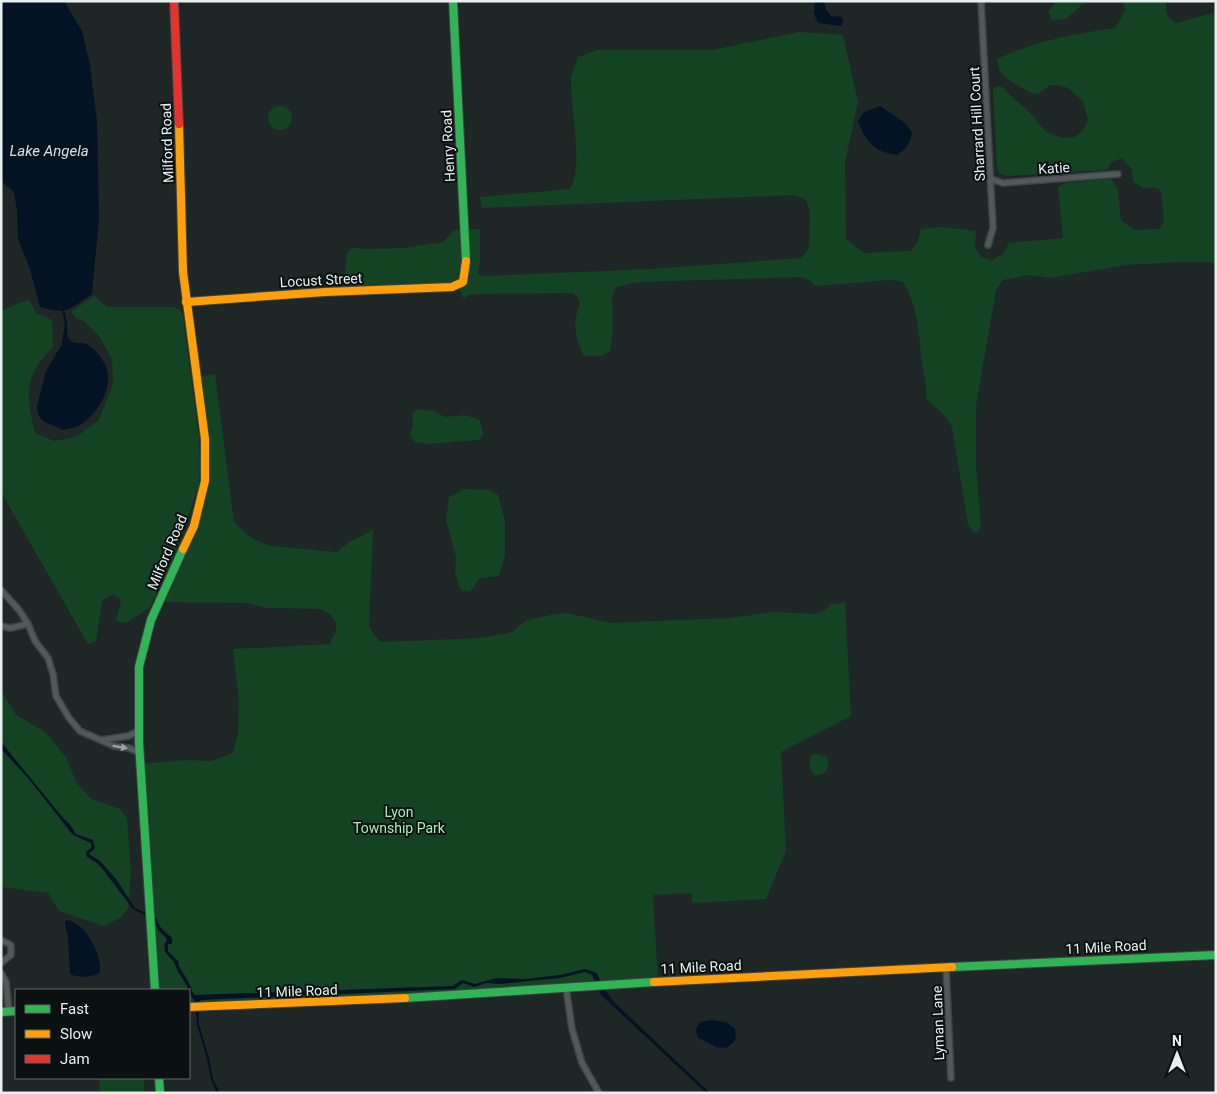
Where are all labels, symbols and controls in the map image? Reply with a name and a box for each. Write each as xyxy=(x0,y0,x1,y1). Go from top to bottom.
street label: Sharrard Hill Court xyxy=(966,66,988,182)
street label: Milford Road xyxy=(158,103,176,183)
street label: Henry Road xyxy=(438,110,458,182)
water label: Lake Angela xyxy=(9,142,89,160)
street label: Katie xyxy=(1038,159,1070,177)
street label: Locust Street xyxy=(279,270,363,290)
street label: Milford Road xyxy=(144,512,190,592)
one-way arrow xyxy=(112,743,128,751)
park label: Lyon Township Park xyxy=(353,804,446,836)
street label: 11 Mile Road xyxy=(1065,937,1147,957)
street label: 11 Mile Road xyxy=(660,957,742,977)
street label: 11 Mile Road xyxy=(256,982,338,1000)
street label: Lyman Lane xyxy=(929,985,947,1061)
legend xyxy=(15,989,190,1079)
text: Fast xyxy=(60,1000,89,1018)
text: Slow xyxy=(60,1025,92,1043)
north arrow xyxy=(1152,1029,1202,1079)
text: N xyxy=(1172,1033,1182,1049)
text: Jam xyxy=(60,1050,90,1068)

